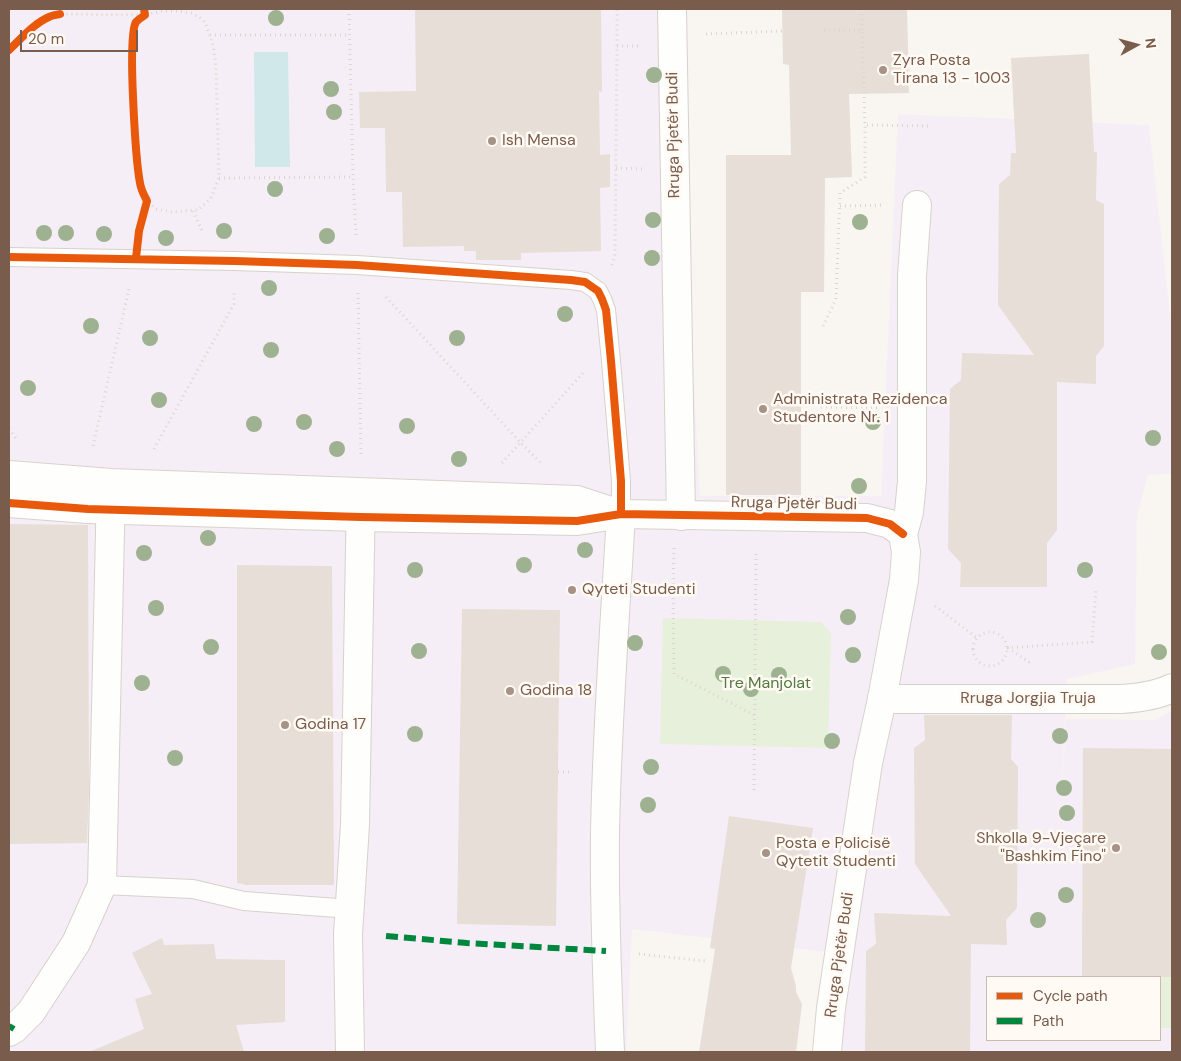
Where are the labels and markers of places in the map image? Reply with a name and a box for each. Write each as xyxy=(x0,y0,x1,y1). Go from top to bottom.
place label: Zyra Posta Tirana 13 - 1003 xyxy=(893,51,1011,89)
marker: Zyra Posta Tirana 13 - 1003 xyxy=(877,64,889,76)
place label: Ish Mensa xyxy=(502,131,576,151)
marker: Ish Mensa xyxy=(486,135,498,147)
place label: Administrata Rezidenca Studentore Nr. 1 xyxy=(773,390,947,428)
marker: Administrata Rezidenca Studentore Nr. 1 xyxy=(757,403,769,415)
place label: Qyteti Studenti xyxy=(582,580,696,600)
marker: Qyteti Studenti xyxy=(566,584,578,596)
place label: Godina 18 xyxy=(520,681,592,701)
marker: Godina 18 xyxy=(504,685,516,697)
place label: Godina 17 xyxy=(295,715,366,735)
marker: Godina 17 xyxy=(279,719,291,731)
place label: Shkolla 9-Vjeçare "Bashkim Fino" xyxy=(976,829,1106,867)
place label: Posta e Policisë Qytetit Studenti xyxy=(776,834,896,872)
marker: Shkolla 9-Vjeçare "Bashkim Fino" xyxy=(1110,842,1122,854)
marker: Posta e Policisë Qytetit Studenti xyxy=(760,847,772,859)

